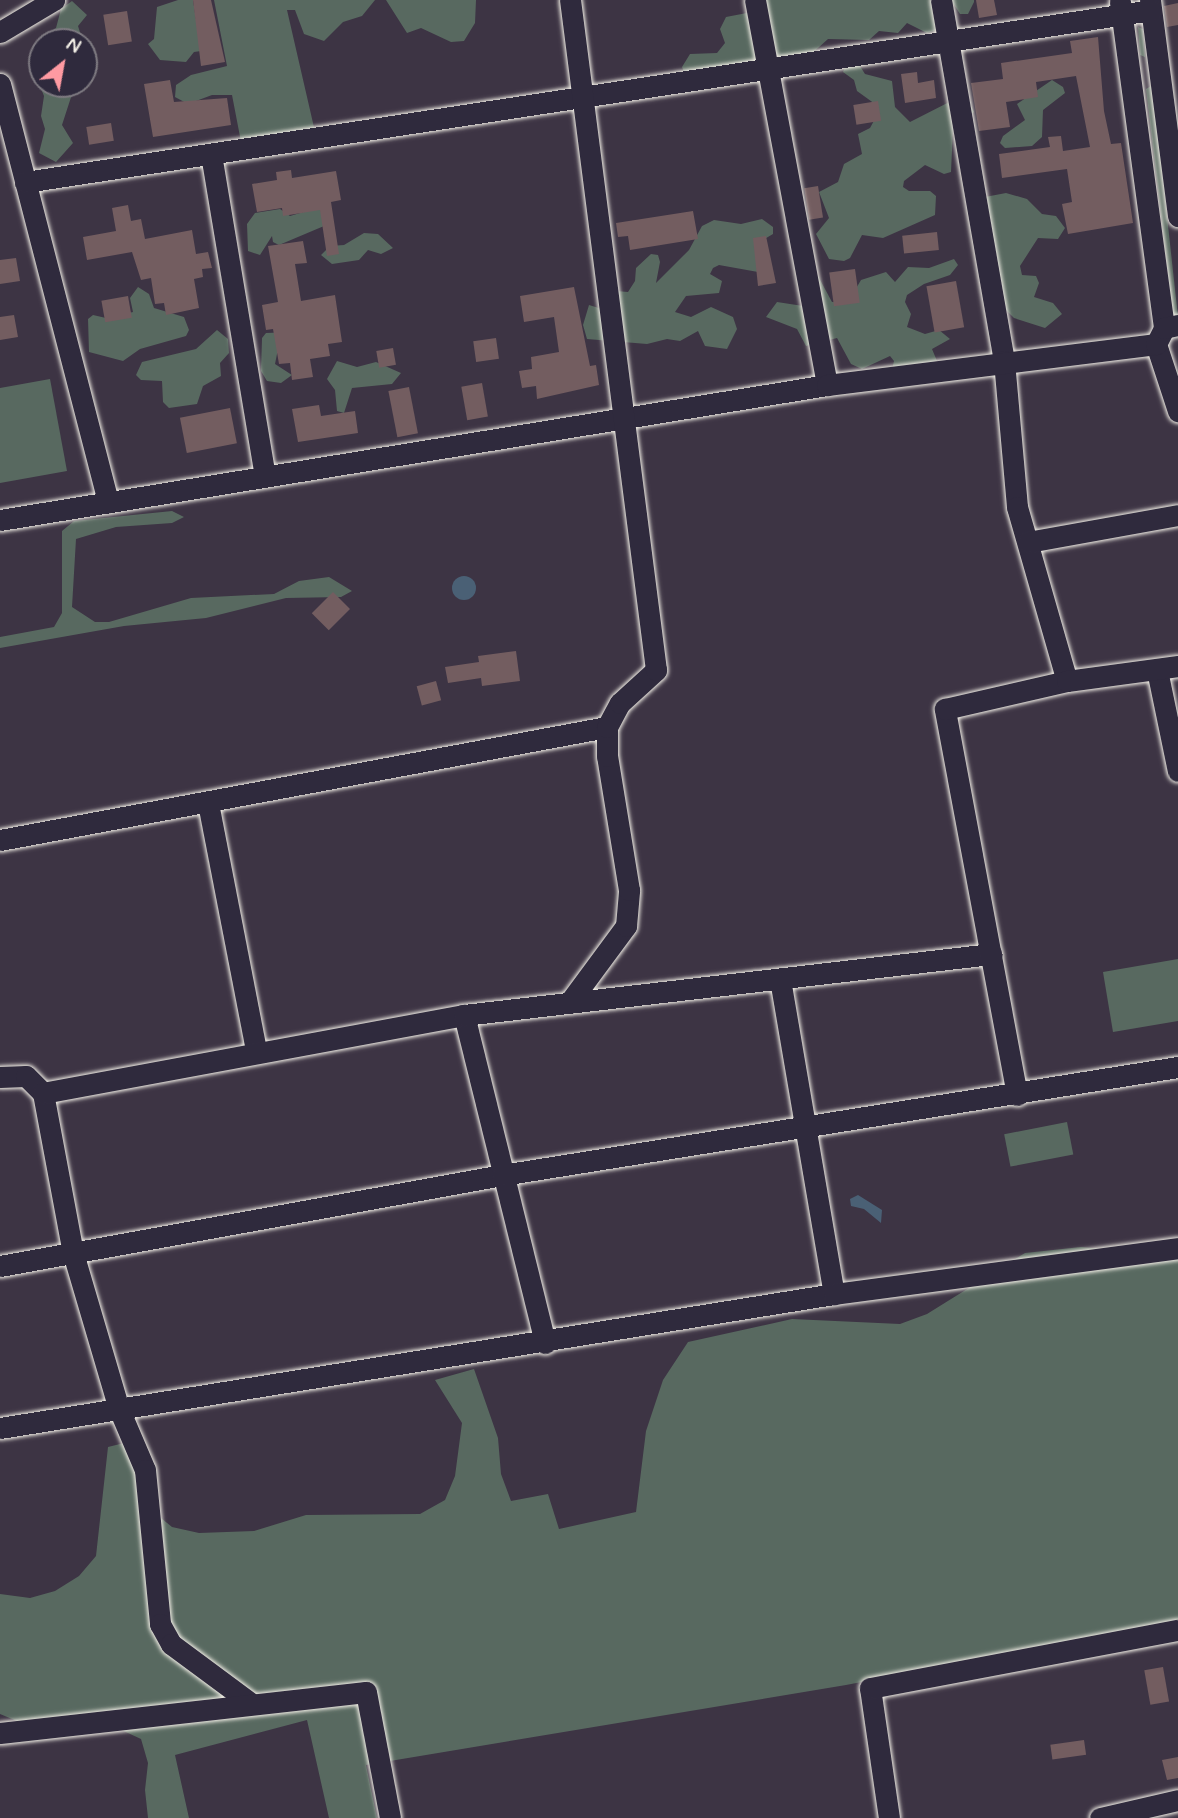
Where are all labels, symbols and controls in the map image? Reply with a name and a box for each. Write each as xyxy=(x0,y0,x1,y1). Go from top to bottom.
north arrow xyxy=(28,28,98,98)
text: N xyxy=(61,32,85,60)

